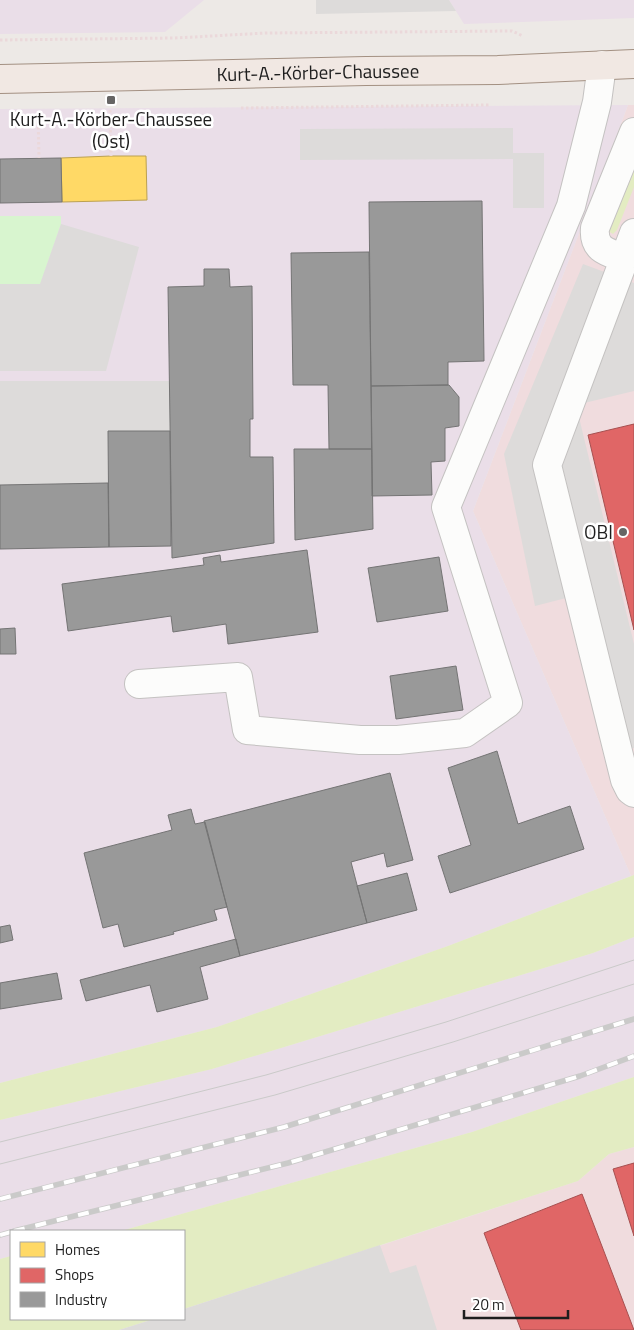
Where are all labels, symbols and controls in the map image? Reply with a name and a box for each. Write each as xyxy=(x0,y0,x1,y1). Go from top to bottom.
street label: Kurt-A.-Körber-Chaussee xyxy=(216,56,419,88)
marker: Kurt-A.-Körber-Chaussee (Ost) xyxy=(105,94,117,106)
place label: Kurt-A.-Körber-Chaussee (Ost) xyxy=(10,104,212,155)
place label: OBI xyxy=(584,517,613,546)
marker: OBI xyxy=(617,526,629,538)
legend xyxy=(10,1230,185,1320)
text: Homes xyxy=(55,1238,100,1261)
text: Shops xyxy=(55,1263,94,1286)
text: Industry xyxy=(55,1288,107,1311)
scale bar xyxy=(464,1288,568,1320)
text: 20 m xyxy=(472,1293,505,1316)

